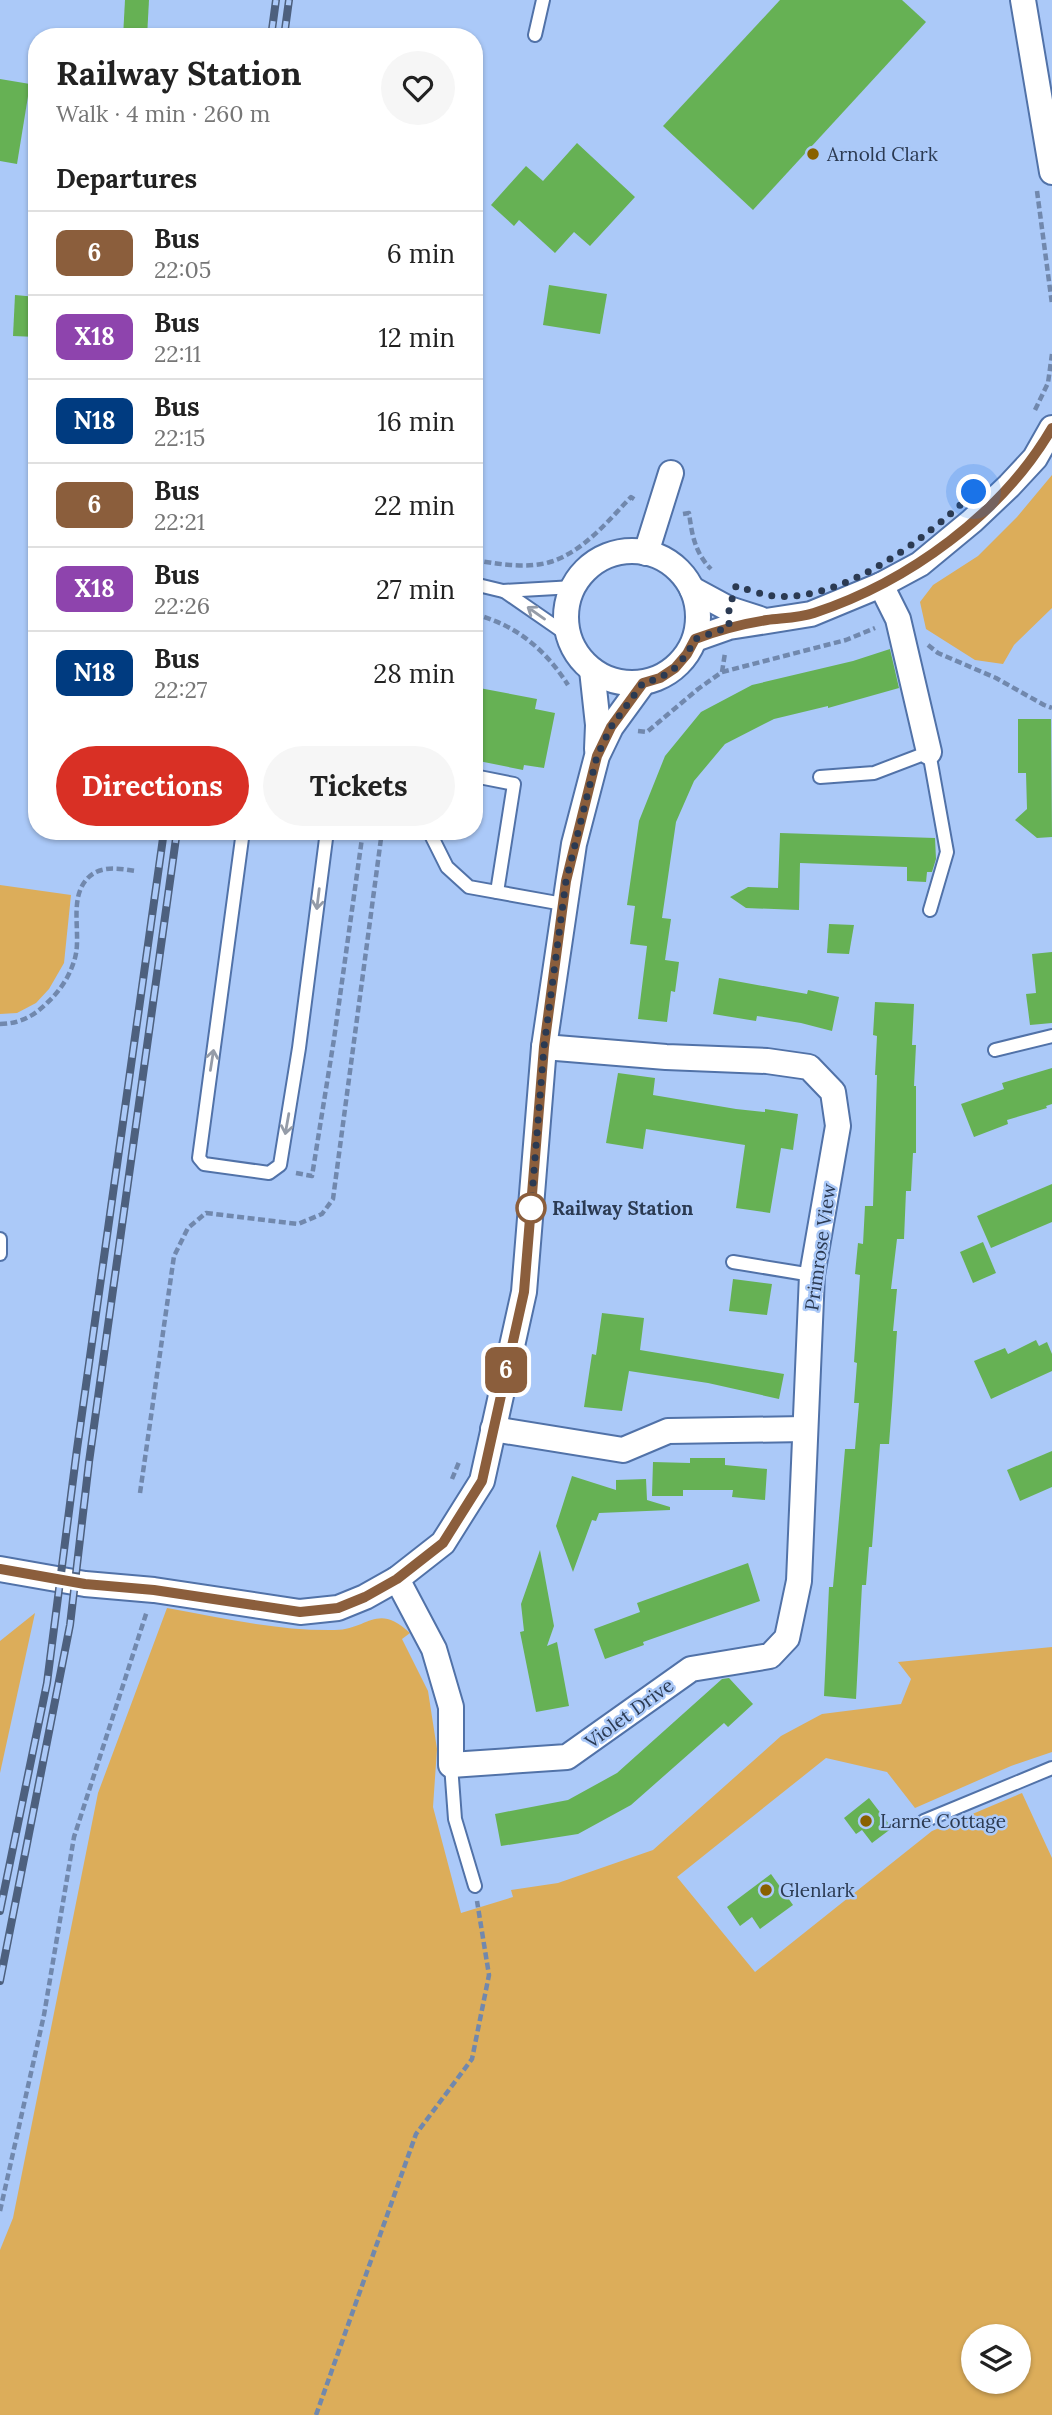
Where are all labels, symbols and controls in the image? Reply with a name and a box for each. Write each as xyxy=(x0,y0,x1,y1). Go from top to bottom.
button: heart xyxy=(381,51,455,125)
text: Railway Station xyxy=(56,52,302,94)
text: Walk · 4 min · 260 m xyxy=(56,99,270,128)
place label: Arnold Clark xyxy=(826,142,939,166)
marker: Arnold Clark xyxy=(805,146,821,162)
text: Departures xyxy=(56,162,197,195)
text: Bus xyxy=(154,222,200,255)
text: 6 xyxy=(88,237,101,268)
text: 6 min xyxy=(387,237,455,270)
text: 22:05 xyxy=(154,255,211,284)
text: Bus xyxy=(154,306,200,339)
text: X18 xyxy=(74,321,115,352)
text: 12 min xyxy=(378,321,455,354)
text: 22:11 xyxy=(154,339,201,368)
text: Bus xyxy=(154,390,200,423)
text: N18 xyxy=(73,405,116,436)
text: 16 min xyxy=(377,405,455,438)
text: 22:15 xyxy=(154,423,205,452)
text: Bus xyxy=(154,474,200,507)
your location xyxy=(956,474,991,509)
text: 6 xyxy=(88,489,101,520)
text: 22 min xyxy=(374,489,455,522)
text: 22:21 xyxy=(154,507,205,536)
text: Bus xyxy=(154,558,200,591)
text: X18 xyxy=(74,573,115,604)
text: 27 min xyxy=(376,573,455,606)
text: 22:26 xyxy=(154,591,210,620)
one-way arrow xyxy=(527,606,546,620)
text: Bus xyxy=(154,642,200,675)
text: N18 xyxy=(73,657,116,688)
text: 28 min xyxy=(373,657,455,690)
text: 22:27 xyxy=(154,675,207,704)
button: Directions xyxy=(56,746,249,826)
button: Tickets xyxy=(263,746,455,826)
one-way arrow xyxy=(311,887,324,910)
one-way arrow xyxy=(206,1049,219,1072)
one-way arrow xyxy=(280,1112,294,1135)
street label: Primrose View xyxy=(799,1181,841,1312)
marker: Railway Station xyxy=(516,1193,546,1223)
place label: Railway Station xyxy=(552,1196,693,1220)
line badge: 6 xyxy=(483,1347,529,1393)
text: 6 xyxy=(499,1354,513,1385)
street label: Violet Drive xyxy=(579,1673,678,1754)
place label: Larne Cottage xyxy=(880,1809,1006,1833)
marker: Larne Cottage xyxy=(858,1813,874,1829)
place label: Glenlark xyxy=(780,1878,856,1902)
marker: Glenlark xyxy=(758,1882,774,1898)
map controls xyxy=(961,2324,1031,2394)
button: layers xyxy=(961,2324,1031,2394)

